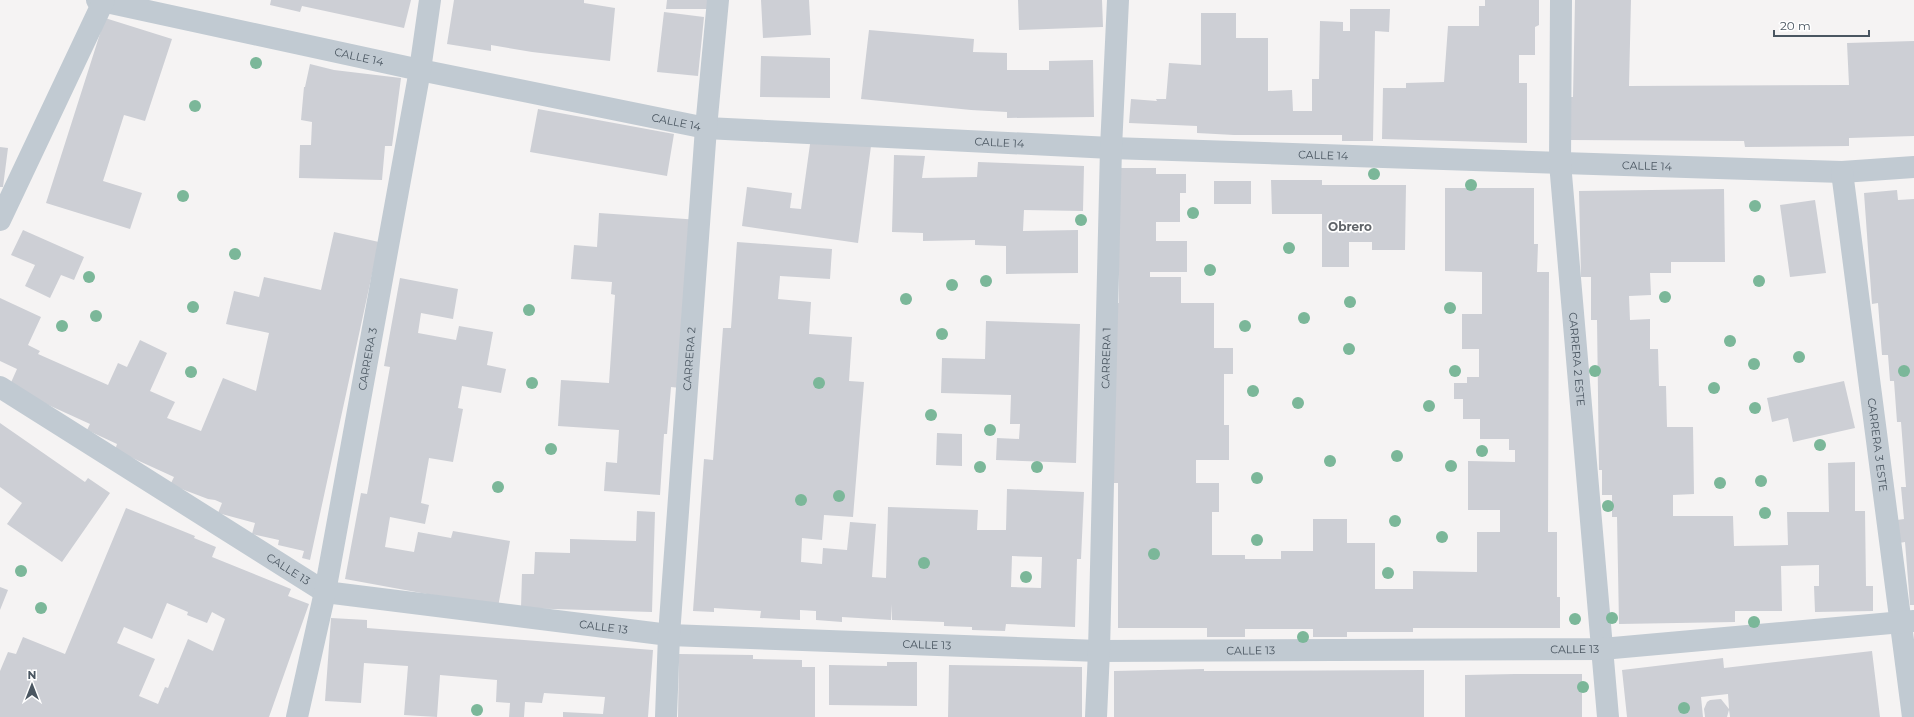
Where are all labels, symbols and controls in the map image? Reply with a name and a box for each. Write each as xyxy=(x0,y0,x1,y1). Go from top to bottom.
scale bar xyxy=(1774,12,1869,38)
text: 20 m xyxy=(1780,18,1811,33)
street label: CALLE 14 xyxy=(333,45,386,69)
street label: CALLE 14 xyxy=(650,110,703,134)
street label: CALLE 14 xyxy=(974,134,1025,151)
street label: CALLE 14 xyxy=(1298,147,1349,163)
street label: CALLE 14 xyxy=(1622,158,1673,174)
district label: Obrero xyxy=(1328,219,1372,234)
street label: CARRERA 2 ESTE xyxy=(1566,312,1588,407)
street label: CARRERA 3 xyxy=(355,326,380,392)
street label: CARRERA 2 xyxy=(680,326,698,391)
street label: CARRERA 1 xyxy=(1098,327,1114,389)
street label: CARRERA 3 ESTE xyxy=(1864,397,1891,492)
street label: CALLE 13 xyxy=(264,550,313,588)
street label: CALLE 13 xyxy=(578,617,629,637)
street label: CALLE 13 xyxy=(902,637,952,653)
street label: CALLE 13 xyxy=(1550,642,1599,656)
street label: CALLE 13 xyxy=(1226,643,1275,657)
north arrow xyxy=(12,665,52,705)
text: N xyxy=(28,668,36,682)

